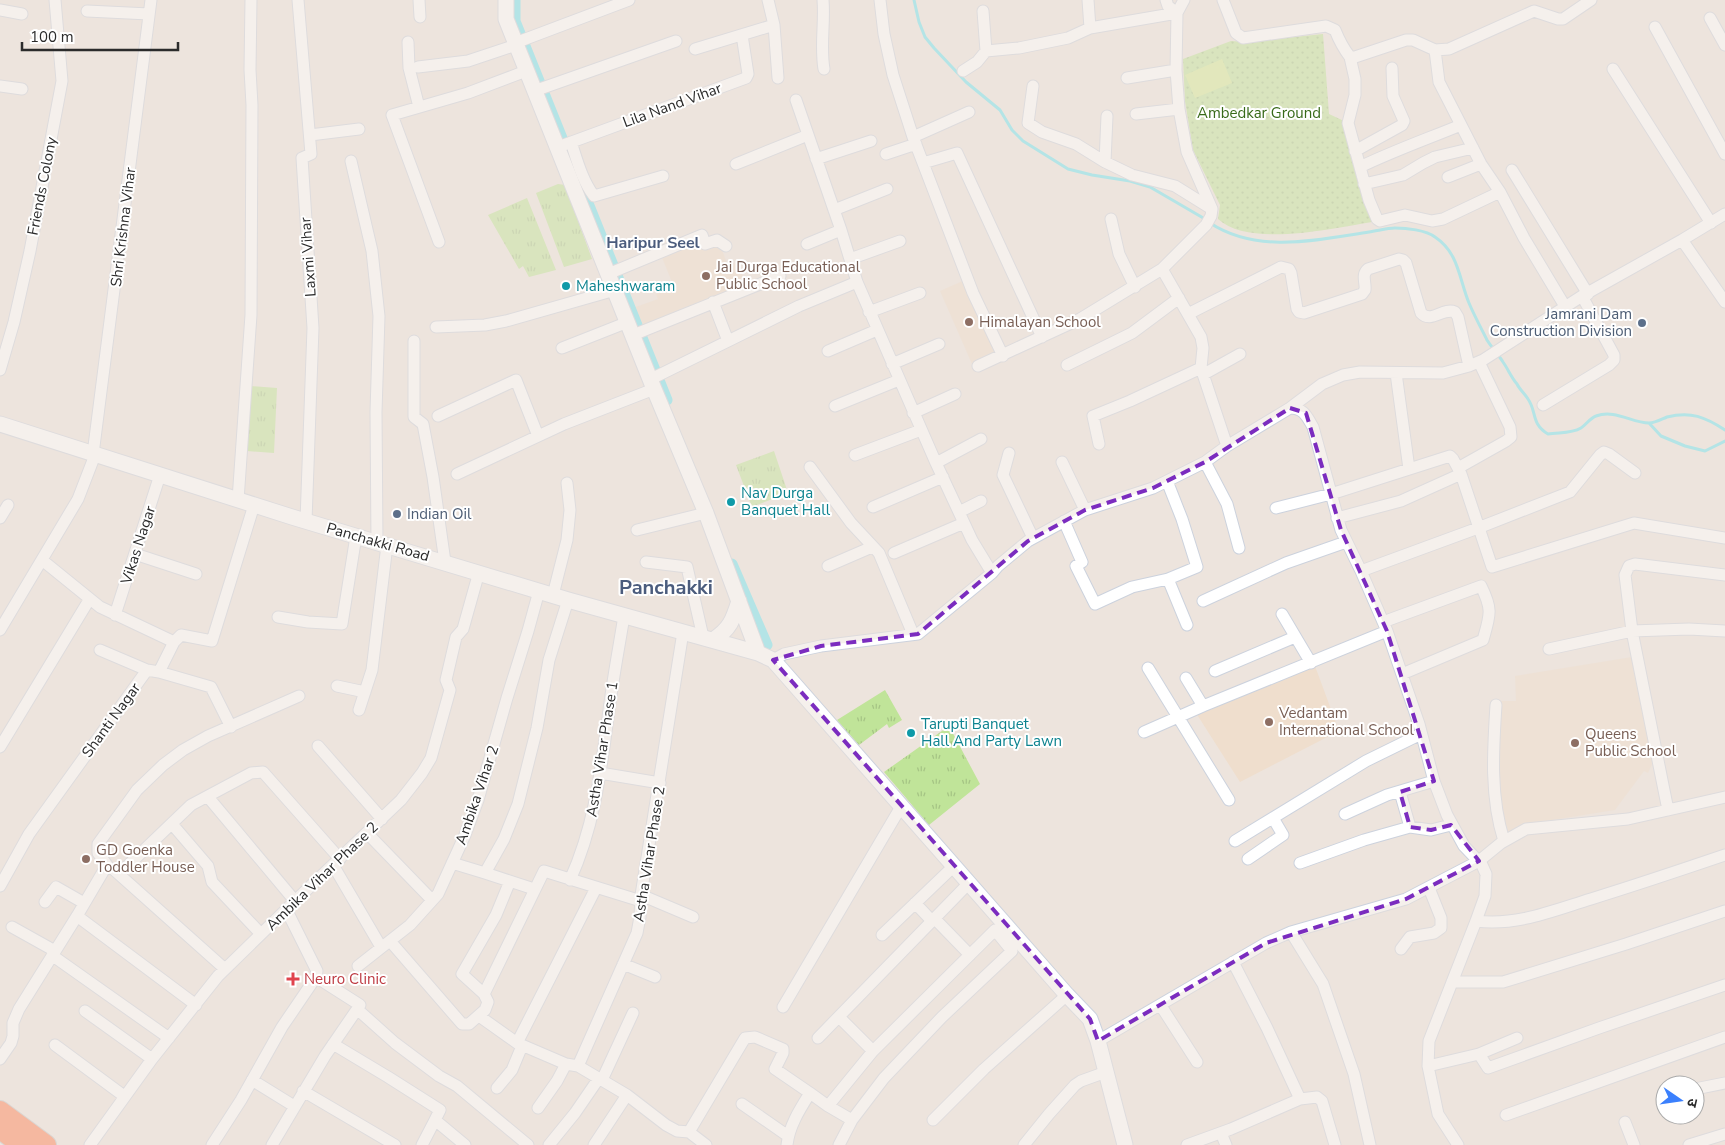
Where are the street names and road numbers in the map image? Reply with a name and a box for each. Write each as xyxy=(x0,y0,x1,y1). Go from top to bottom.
street label: Lila Nand Vihar xyxy=(620,78,725,132)
street label: Friends Colony xyxy=(23,135,61,237)
street label: Shri Krishna Vihar xyxy=(106,165,140,288)
street label: Laxmi Vihar xyxy=(295,216,321,298)
street label: Vikas Nagar xyxy=(116,503,160,588)
street label: Panchakki Road xyxy=(324,518,432,566)
street label: Shanti Nagar xyxy=(77,678,145,761)
street label: Astha Vihar Phase 1 xyxy=(581,680,623,818)
street label: Ambika Vihar 2 xyxy=(451,743,503,847)
street label: Astha Vihar Phase 2 xyxy=(628,785,670,923)
street label: Ambika Vihar Phase 2 xyxy=(262,817,382,935)

